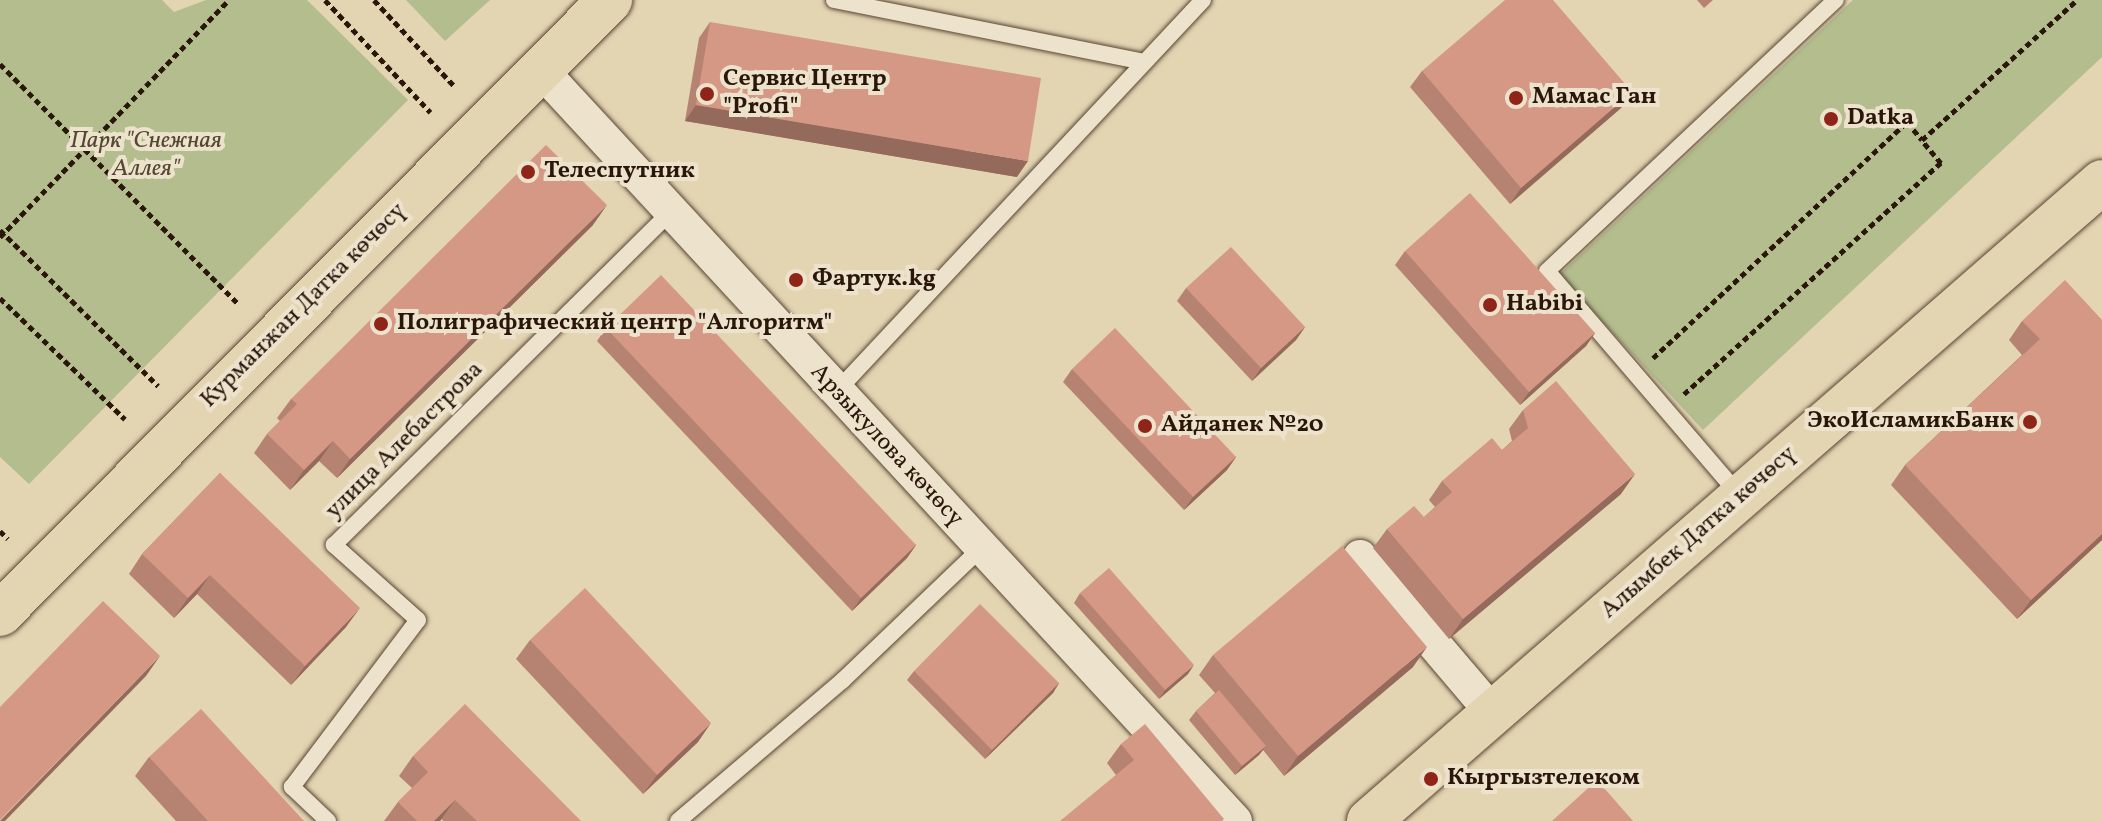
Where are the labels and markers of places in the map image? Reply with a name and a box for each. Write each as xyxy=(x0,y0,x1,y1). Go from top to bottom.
place label: Сервис Центр "Profi" xyxy=(723,66,887,122)
place label: Мамас Ган xyxy=(1532,84,1656,112)
marker: Сервис Центр "Profi" xyxy=(698,85,716,103)
marker: Мамас Ган xyxy=(1507,89,1525,107)
place label: Datka xyxy=(1847,105,1914,133)
marker: Datka xyxy=(1822,110,1840,128)
place label: Телеспутник xyxy=(544,158,695,186)
marker: Телеспутник xyxy=(519,163,537,181)
place label: Фартук.kg xyxy=(812,266,936,294)
marker: Фартук.kg xyxy=(787,271,805,289)
place label: Habibi xyxy=(1506,291,1583,319)
marker: Habibi xyxy=(1481,296,1499,314)
place label: Полиграфический центр "Алгоритм" xyxy=(397,310,832,338)
marker: Полиграфический центр "Алгоритм" xyxy=(372,315,390,333)
place label: ЭкоИсламикБанк xyxy=(1807,408,2014,436)
place label: Айданек №20 xyxy=(1161,412,1324,440)
marker: ЭкоИсламикБанк xyxy=(2021,413,2039,431)
marker: Айданек №20 xyxy=(1136,417,1154,435)
place label: Кыргызтелеком xyxy=(1447,765,1640,793)
marker: Кыргызтелеком xyxy=(1422,770,1440,788)

